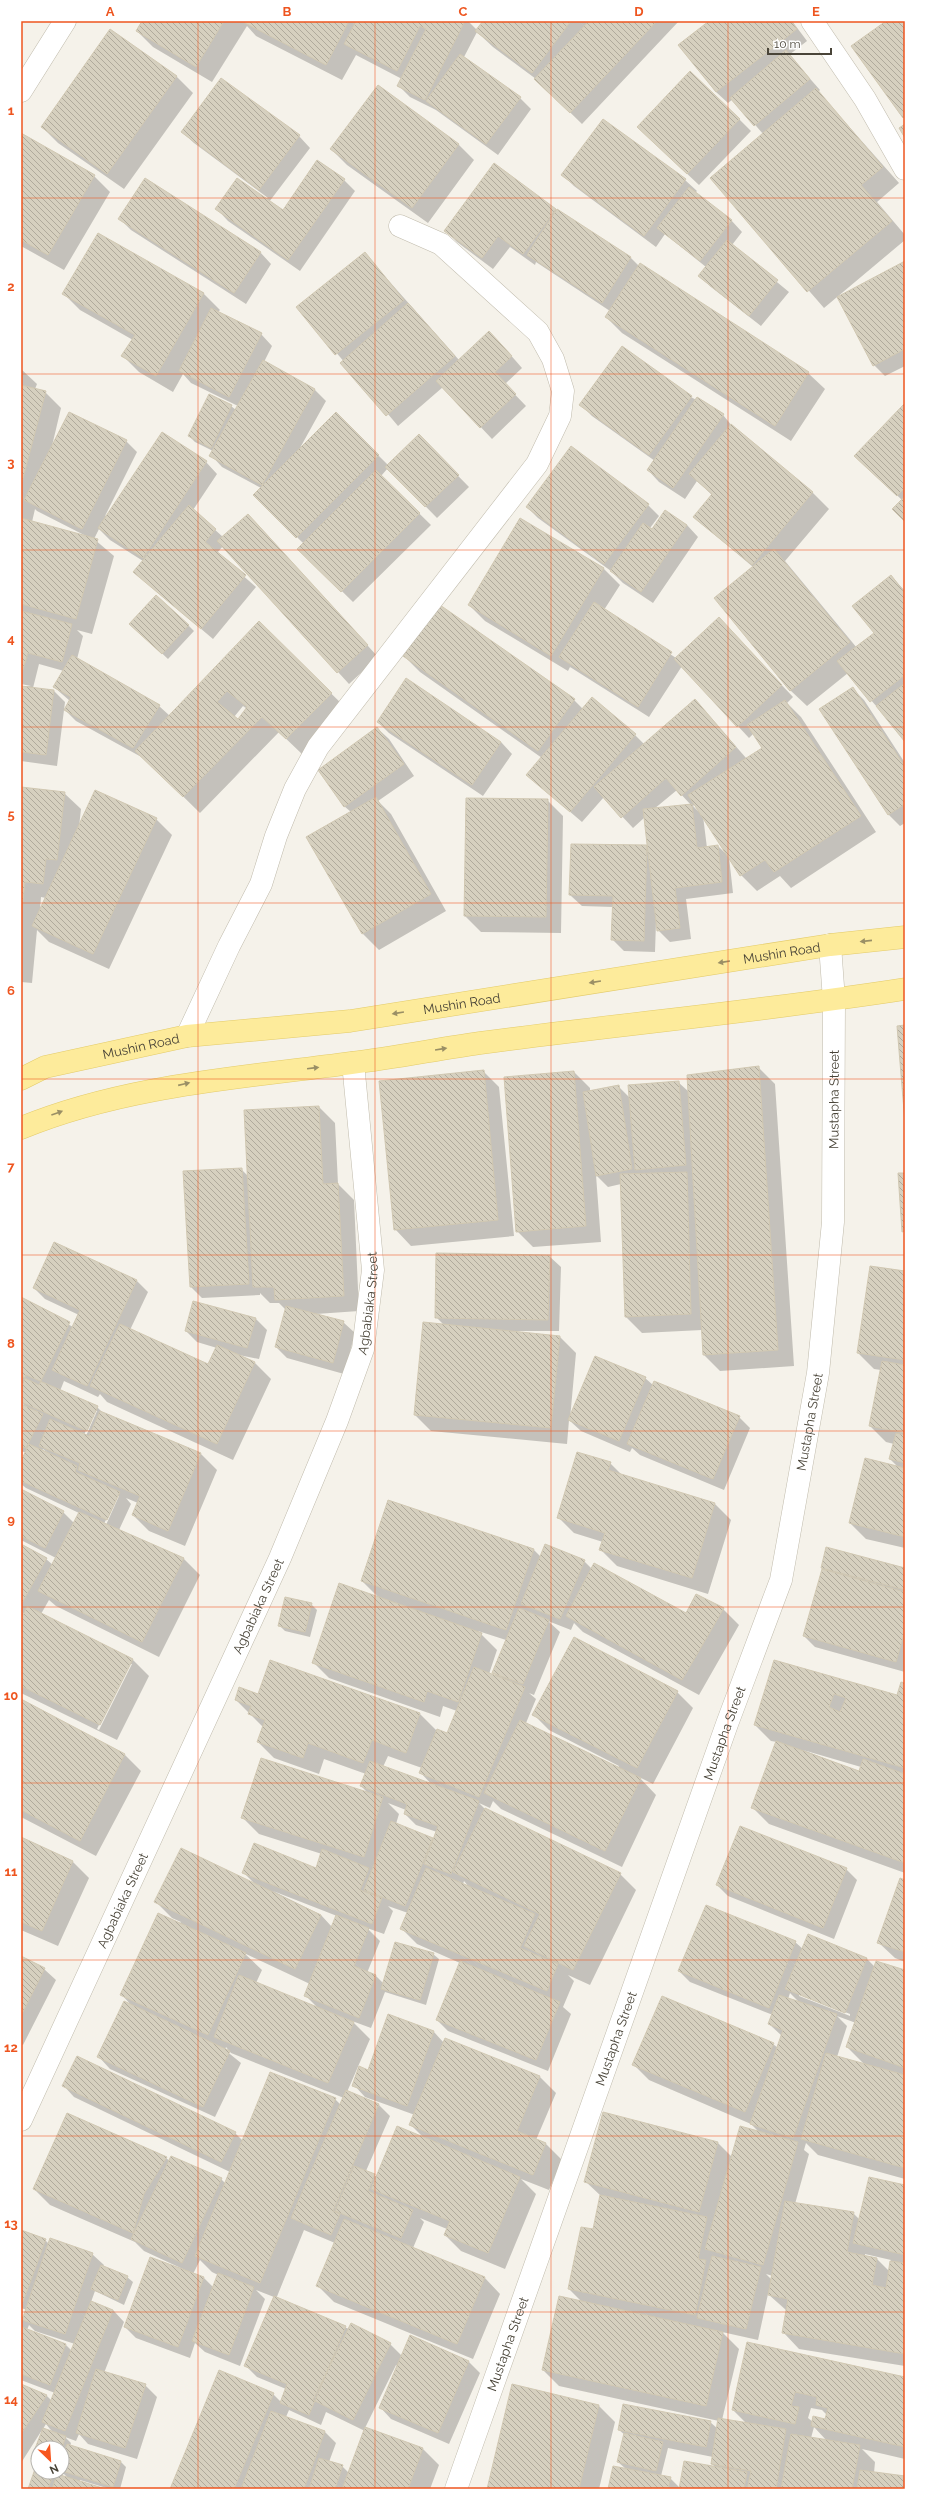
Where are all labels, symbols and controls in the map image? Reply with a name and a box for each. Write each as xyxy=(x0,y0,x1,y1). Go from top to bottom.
text: A xyxy=(106,4,115,19)
text: B xyxy=(283,4,292,19)
text: C xyxy=(459,4,468,19)
text: D xyxy=(634,4,644,19)
text: E xyxy=(812,4,820,19)
scale bar xyxy=(768,30,831,56)
text: 10 m xyxy=(774,37,801,51)
text: 1 xyxy=(8,103,15,118)
text: 2 xyxy=(7,279,15,294)
text: 3 xyxy=(7,455,15,470)
text: 4 xyxy=(7,631,15,646)
text: 5 xyxy=(7,807,15,822)
one-way arrow xyxy=(860,938,872,944)
street label: Mushin Road xyxy=(742,940,822,967)
one-way arrow xyxy=(718,959,730,965)
one-way arrow xyxy=(589,979,601,985)
text: 6 xyxy=(7,983,15,998)
street label: Mushin Road xyxy=(422,990,502,1017)
one-way arrow xyxy=(392,1010,404,1016)
street label: Mushin Road xyxy=(101,1031,181,1062)
one-way arrow xyxy=(435,1046,447,1052)
street label: Mustapha Street xyxy=(826,1049,842,1149)
one-way arrow xyxy=(307,1065,319,1071)
one-way arrow xyxy=(178,1081,190,1087)
one-way arrow xyxy=(52,1110,64,1116)
text: 7 xyxy=(7,1159,15,1174)
street label: Agbabiaka Street xyxy=(355,1250,381,1357)
text: 8 xyxy=(7,1336,15,1351)
street label: Mustapha Street xyxy=(794,1371,826,1472)
text: 9 xyxy=(7,1512,15,1527)
street label: Agbabiaka Street xyxy=(230,1556,287,1656)
street label: Mustapha Street xyxy=(701,1684,749,1782)
text: 10 xyxy=(4,1688,18,1703)
street label: Agbabiaka Street xyxy=(94,1850,151,1950)
text: 11 xyxy=(5,1864,18,1879)
street label: Mustapha Street xyxy=(592,1989,640,2088)
text: 12 xyxy=(4,2040,18,2055)
text: 13 xyxy=(4,2216,18,2231)
street label: Mustapha Street xyxy=(484,2294,532,2393)
text: 14 xyxy=(4,2392,18,2407)
north arrow xyxy=(30,2440,70,2480)
text: N xyxy=(47,2461,61,2476)

